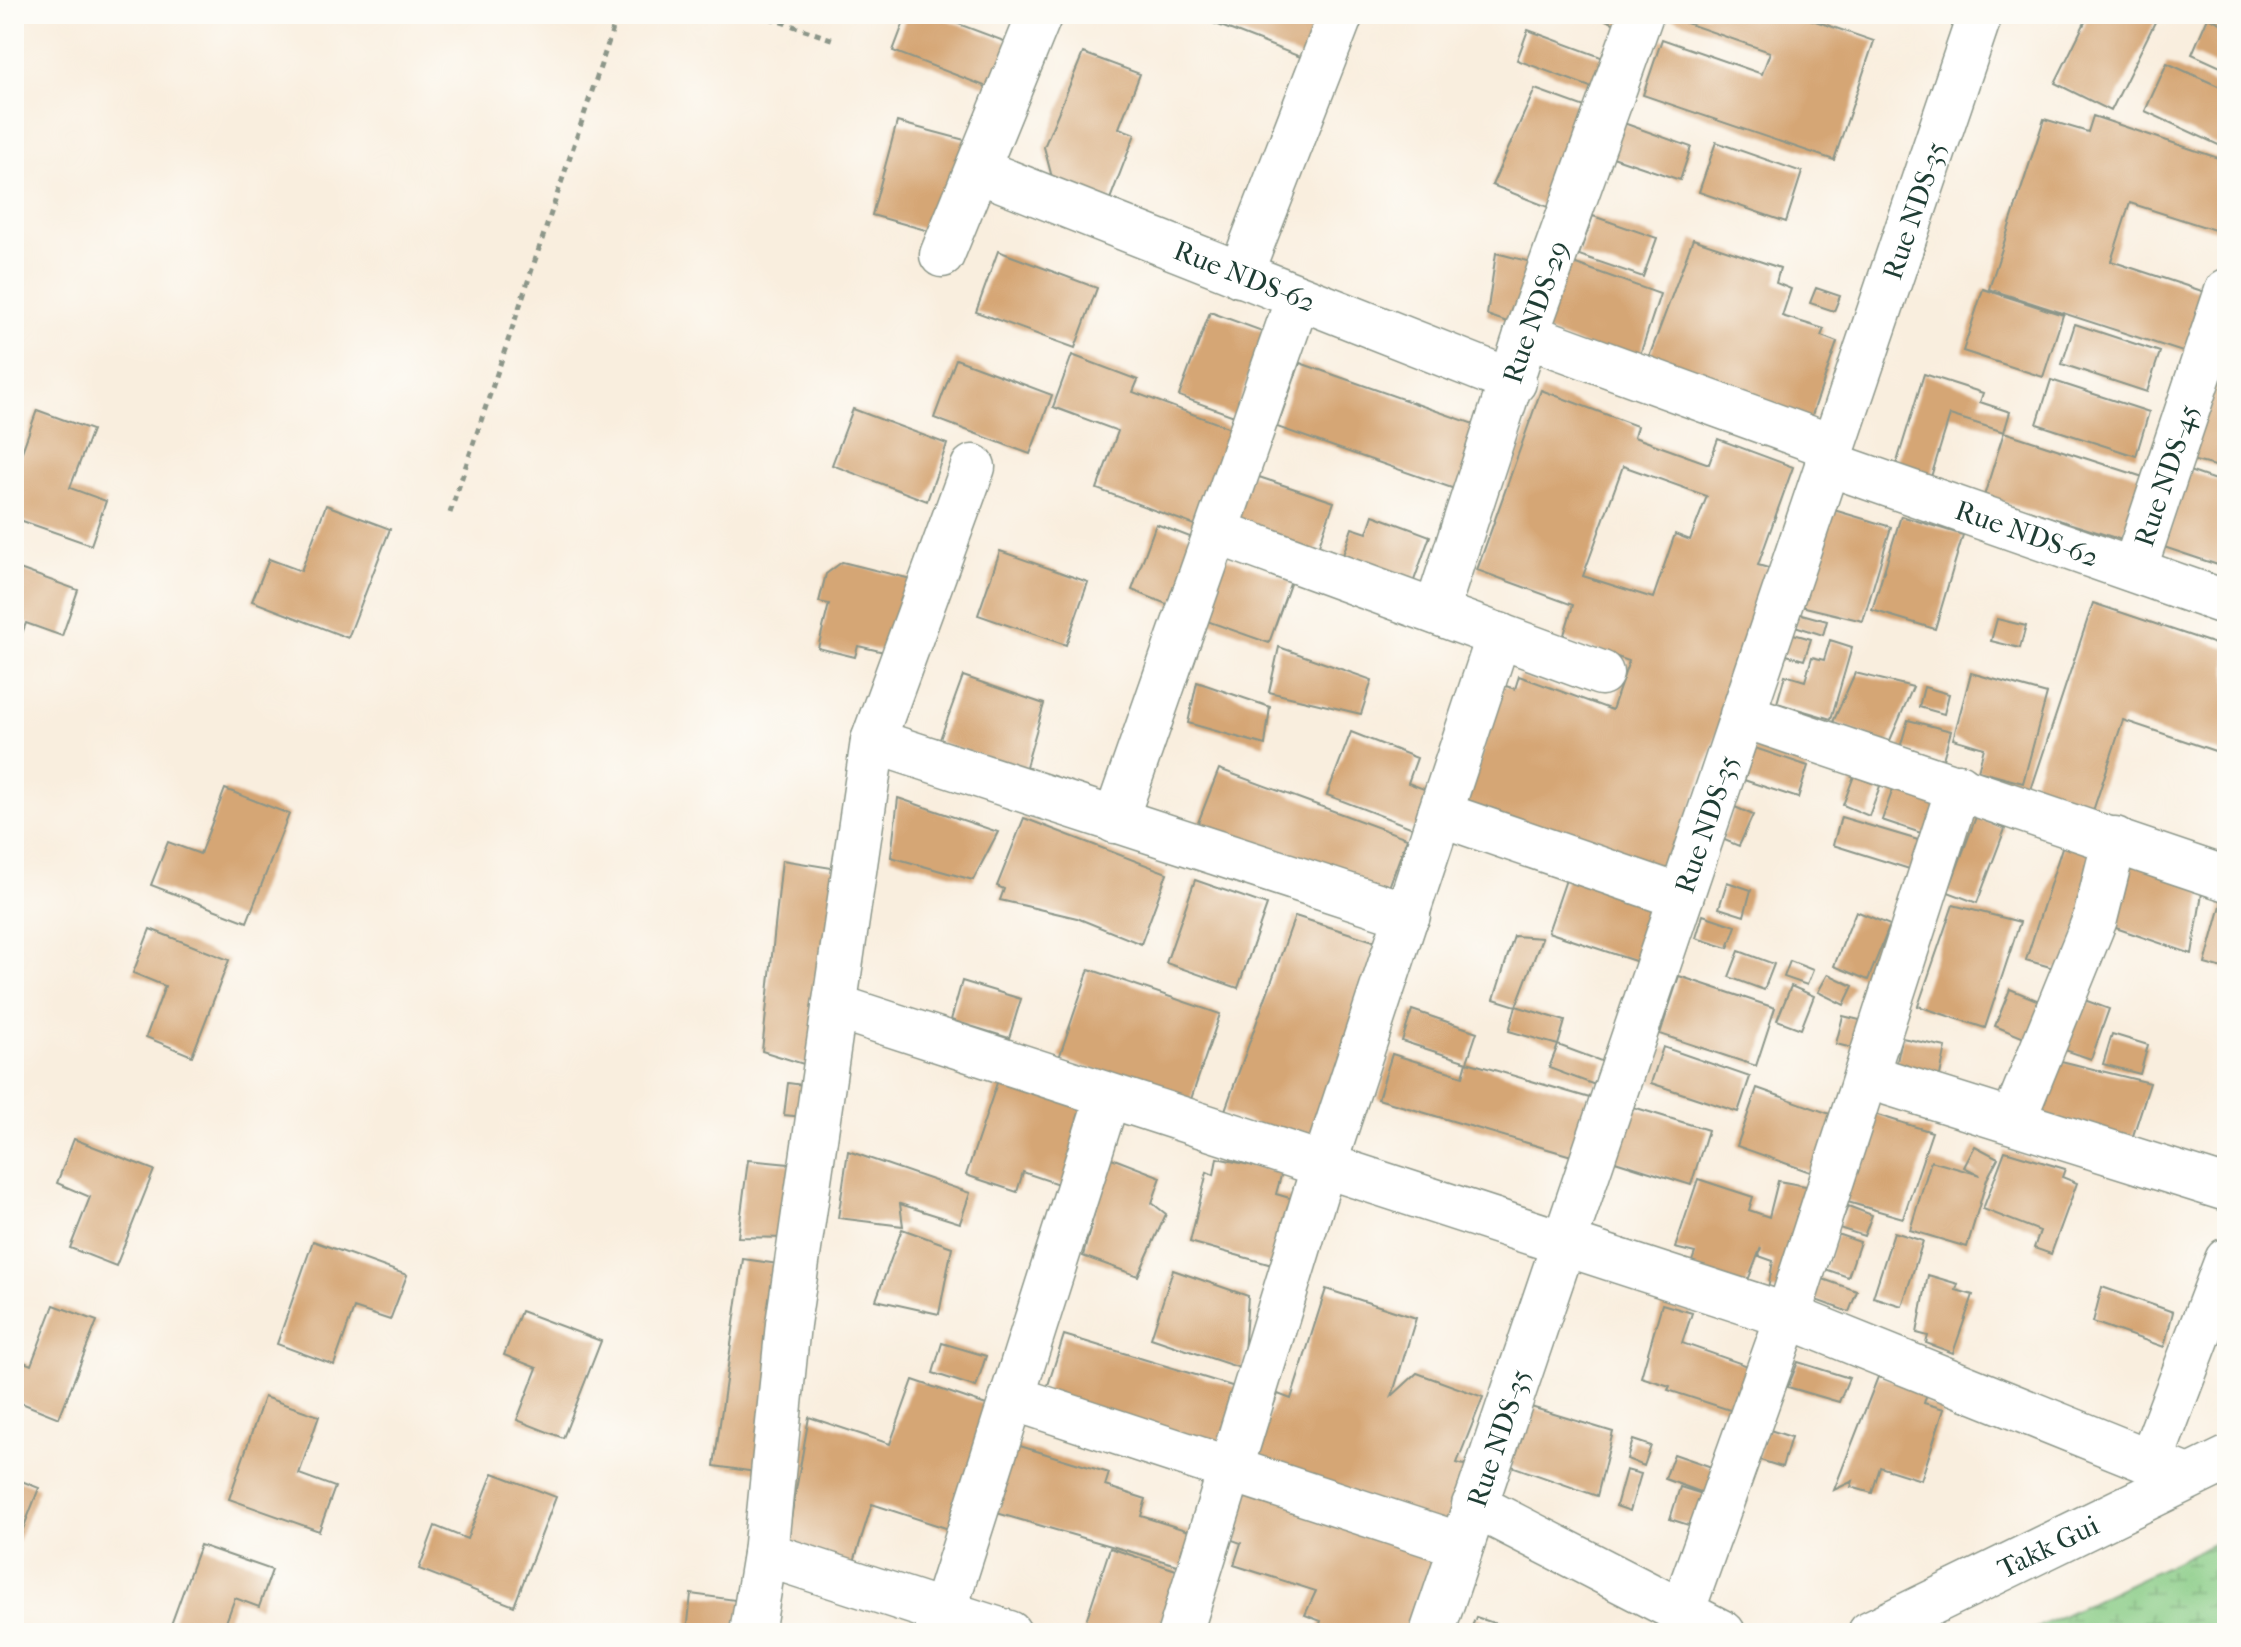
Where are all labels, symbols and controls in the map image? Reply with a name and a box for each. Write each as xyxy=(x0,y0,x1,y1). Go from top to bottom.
street label: Rue NDS-35 xyxy=(1875,137,1953,284)
street label: Rue NDS-62 xyxy=(1169,233,1320,319)
street label: Rue NDS-29 xyxy=(1495,236,1575,388)
street label: Rue NDS-45 xyxy=(2127,400,2205,551)
street label: Rue NDS-62 xyxy=(1951,493,2103,574)
street label: Rue NDS-35 xyxy=(1668,751,1745,897)
street label: Rue NDS-35 xyxy=(1460,1365,1537,1511)
street label: Takk Gui xyxy=(1992,1508,2104,1585)

